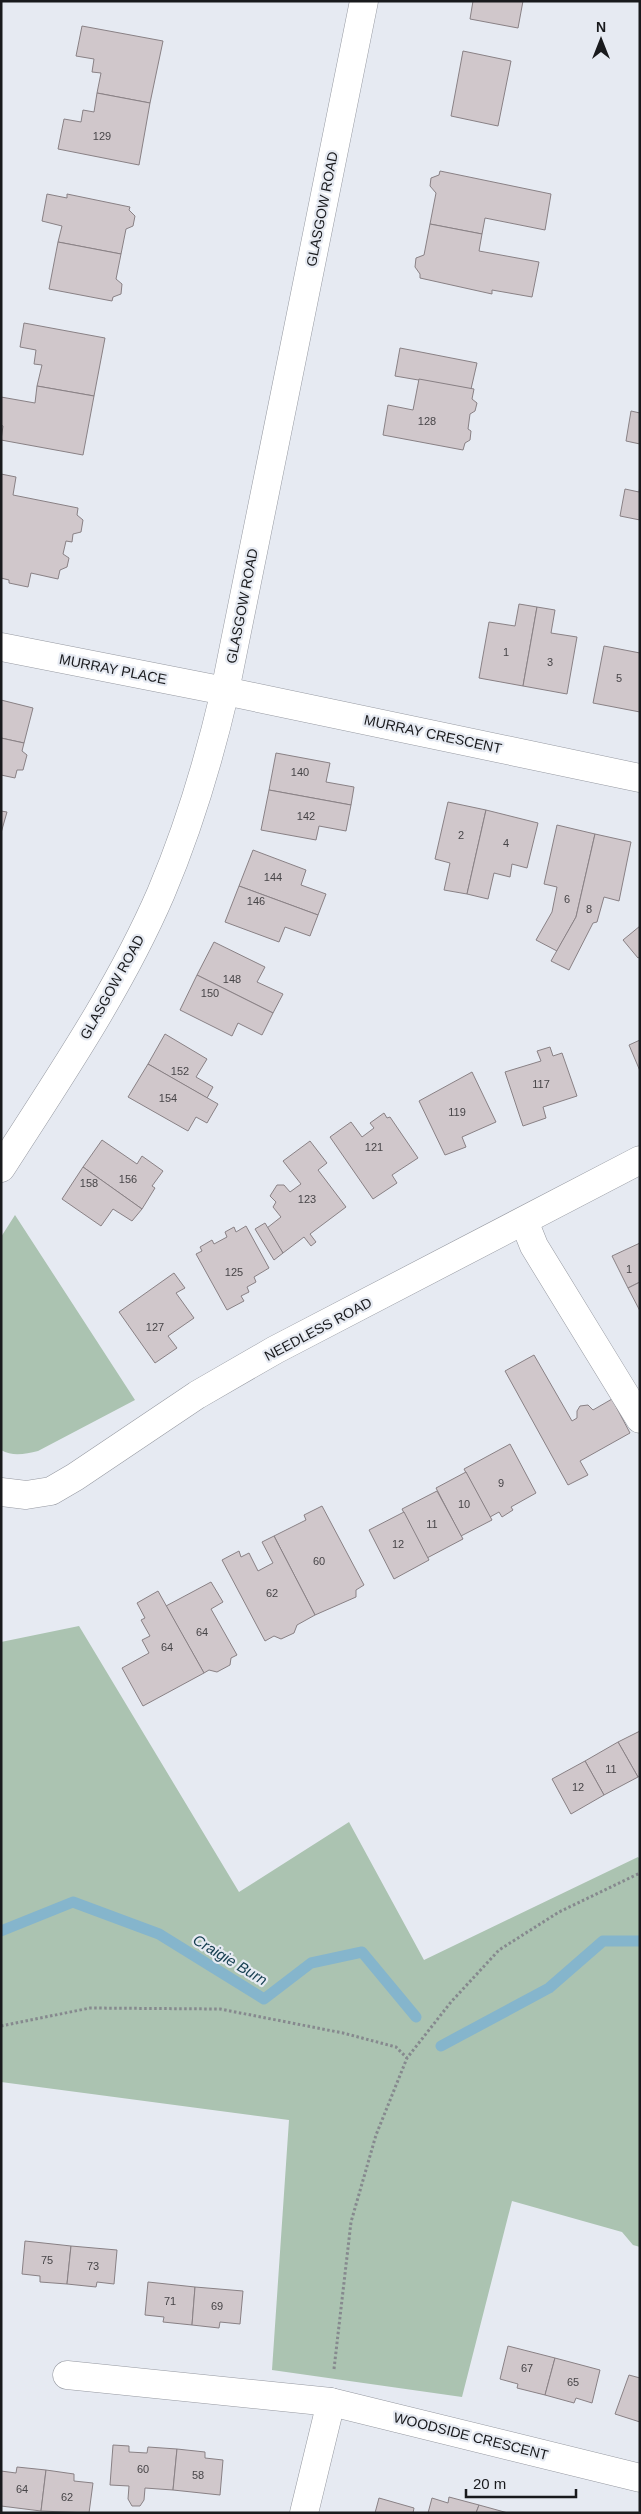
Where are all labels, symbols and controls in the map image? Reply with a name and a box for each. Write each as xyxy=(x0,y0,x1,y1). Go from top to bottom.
north arrow xyxy=(576,15,626,65)
text: N xyxy=(596,19,606,35)
house number: 129 xyxy=(93,130,111,142)
street label: GLASGOW ROAD xyxy=(303,150,341,268)
house number: 128 xyxy=(418,415,436,427)
street label: GLASGOW ROAD xyxy=(223,547,261,665)
house number: 1 xyxy=(503,646,509,658)
street label: MURRAY PLACE xyxy=(58,651,168,687)
house number: 3 xyxy=(547,656,553,668)
house number: 5 xyxy=(616,672,622,684)
street label: MURRAY CRESCENT xyxy=(363,712,504,756)
house number: 140 xyxy=(291,766,309,778)
house number: 142 xyxy=(297,810,315,822)
house number: 2 xyxy=(458,829,464,841)
house number: 4 xyxy=(503,837,509,849)
house number: 144 xyxy=(264,871,282,883)
house number: 6 xyxy=(564,893,570,905)
house number: 146 xyxy=(247,895,265,907)
house number: 8 xyxy=(586,903,592,915)
street label: GLASGOW ROAD xyxy=(77,932,147,1042)
house number: 148 xyxy=(223,973,241,985)
house number: 150 xyxy=(201,987,219,999)
house number: 152 xyxy=(171,1065,189,1077)
house number: 117 xyxy=(532,1078,550,1090)
house number: 154 xyxy=(159,1092,177,1104)
house number: 119 xyxy=(448,1106,466,1118)
house number: 121 xyxy=(365,1141,383,1153)
house number: 156 xyxy=(119,1173,137,1185)
house number: 158 xyxy=(80,1177,98,1189)
house number: 123 xyxy=(298,1193,316,1205)
house number: 1 xyxy=(626,1263,632,1275)
house number: 125 xyxy=(225,1266,243,1278)
street label: NEEDLESS ROAD xyxy=(262,1294,374,1364)
house number: 127 xyxy=(146,1321,164,1333)
house number: 9 xyxy=(498,1477,504,1489)
house number: 10 xyxy=(458,1498,470,1510)
house number: 11 xyxy=(426,1518,438,1530)
house number: 12 xyxy=(392,1538,404,1550)
house number: 60 xyxy=(313,1555,325,1567)
house number: 62 xyxy=(266,1587,278,1599)
house number: 64 xyxy=(196,1626,208,1638)
house number: 64 xyxy=(161,1641,173,1653)
house number: 11 xyxy=(605,1763,617,1775)
house number: 12 xyxy=(572,1781,584,1793)
water label: Craigie Burn xyxy=(190,1931,270,1988)
house number: 75 xyxy=(41,2254,53,2266)
house number: 73 xyxy=(87,2260,99,2272)
house number: 71 xyxy=(164,2295,176,2307)
house number: 69 xyxy=(211,2300,223,2312)
house number: 67 xyxy=(521,2362,533,2374)
house number: 65 xyxy=(567,2376,579,2388)
street label: WOODSIDE CRESCENT xyxy=(392,2409,550,2463)
house number: 60 xyxy=(137,2463,149,2475)
scale bar xyxy=(466,2466,576,2498)
house number: 58 xyxy=(192,2469,204,2481)
text: 20 m xyxy=(473,2475,506,2492)
house number: 64 xyxy=(16,2483,28,2495)
house number: 62 xyxy=(61,2491,73,2503)

